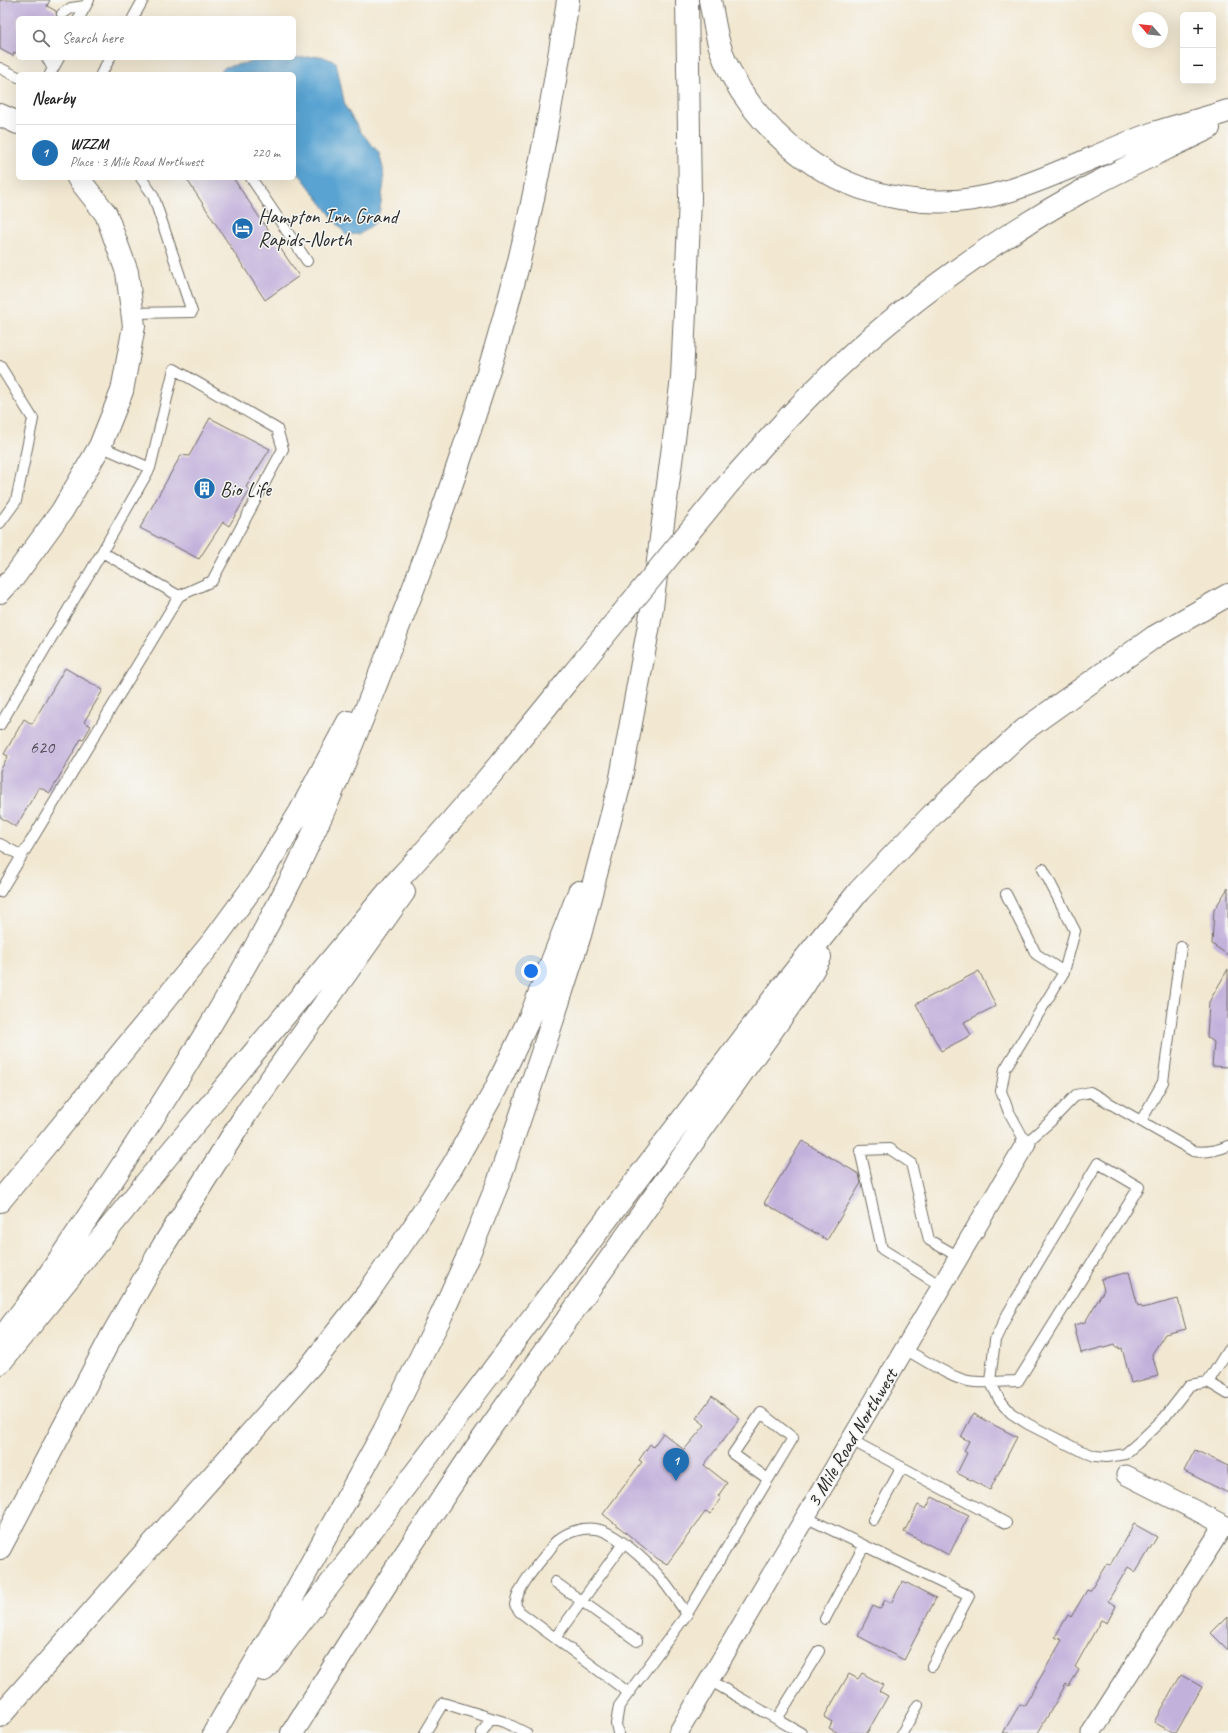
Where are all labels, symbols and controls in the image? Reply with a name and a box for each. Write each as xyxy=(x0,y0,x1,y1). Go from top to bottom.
north arrow xyxy=(1132,12,1168,48)
map controls xyxy=(1180,12,1216,84)
button: + xyxy=(1180,12,1216,48)
search box xyxy=(16,16,296,60)
icon: search xyxy=(30,27,52,49)
text: Search here xyxy=(62,29,123,48)
button: − xyxy=(1180,48,1216,84)
text: Nearby xyxy=(32,88,75,109)
text: WZZM xyxy=(70,135,108,154)
text: 1 xyxy=(42,145,48,161)
text: 220 m xyxy=(252,145,280,161)
text: Place · 3 Mile Road Northwest xyxy=(70,154,204,170)
place label: Hampton Inn Grand Rapids-North xyxy=(258,204,401,252)
hotel icon: Hampton Inn Grand Rapids-North xyxy=(230,215,256,241)
building icon: Bio Life xyxy=(192,476,218,502)
place label: Bio Life xyxy=(220,477,272,502)
house number: 620 xyxy=(30,736,56,758)
your location xyxy=(521,961,541,981)
street label: 3 Mile Road Northwest xyxy=(801,1362,904,1512)
pin: 1 xyxy=(663,1448,689,1481)

